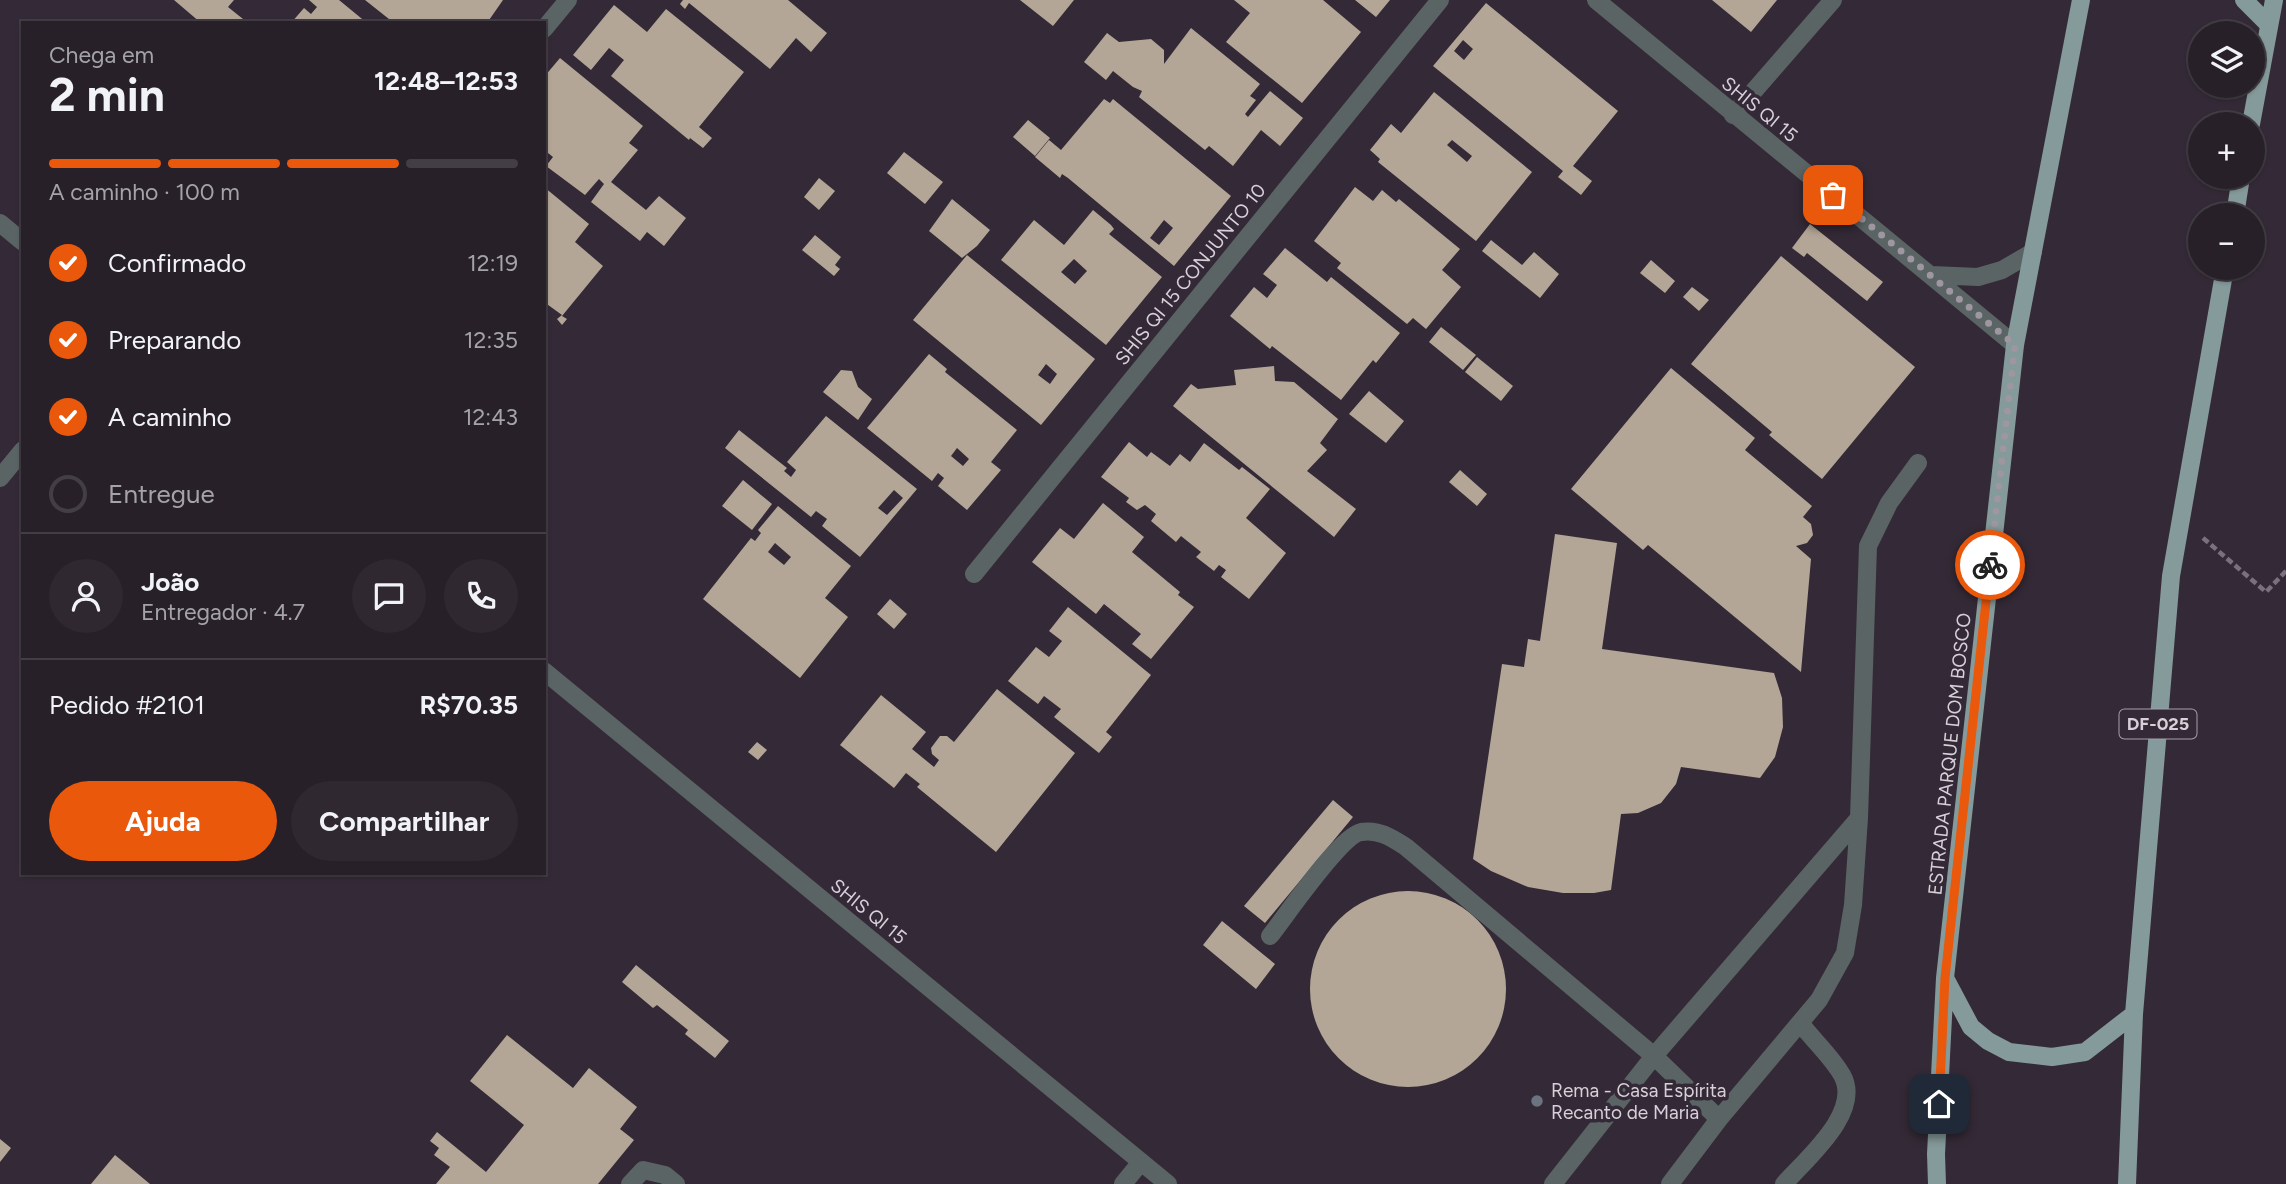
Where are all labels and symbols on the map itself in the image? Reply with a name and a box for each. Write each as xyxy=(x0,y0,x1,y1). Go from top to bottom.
street label: SHIS QI 15 xyxy=(1717,72,1802,147)
pin xyxy=(1803,165,1863,225)
street label: SHIS QI 15 CONJUNTO 10 xyxy=(1110,179,1271,370)
courier xyxy=(1955,530,2025,600)
street label: ESTRADA PARQUE DOM BOSCO xyxy=(1923,612,1976,896)
road number: DF-025 xyxy=(2120,710,2196,738)
street label: SHIS QI 15 xyxy=(826,874,911,949)
pin xyxy=(1909,1074,1969,1134)
place label: Rema - Casa Espírita Recanto de Maria xyxy=(1551,1079,1726,1124)
marker: Rema - Casa Espírita Recanto de Maria xyxy=(1529,1093,1545,1109)

